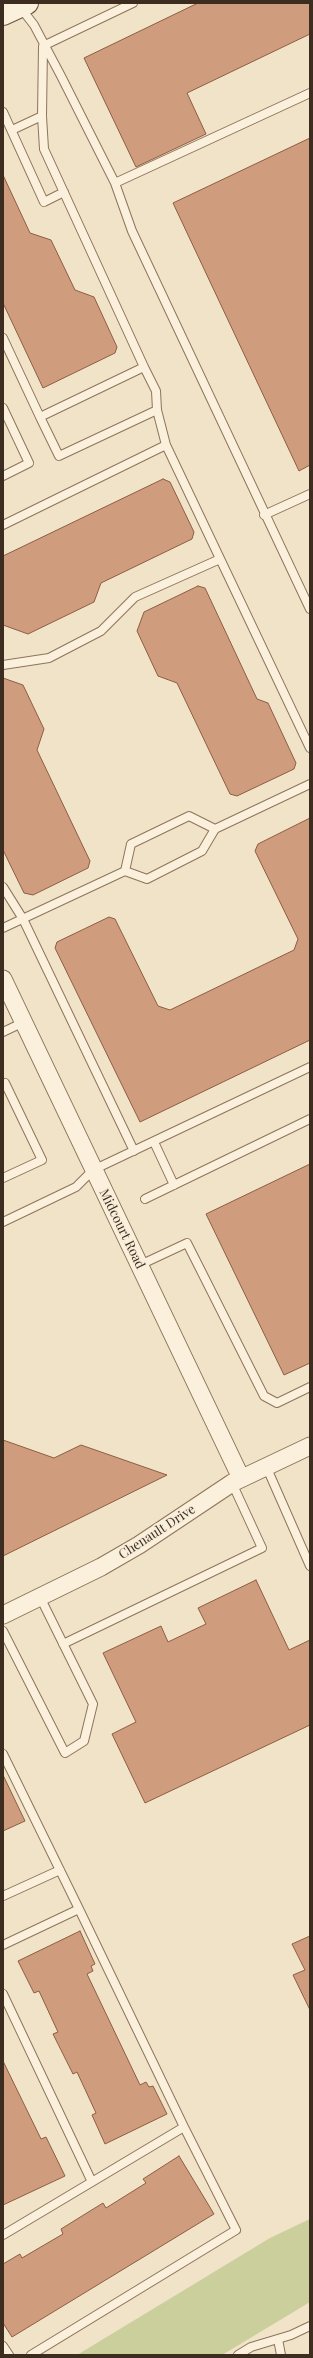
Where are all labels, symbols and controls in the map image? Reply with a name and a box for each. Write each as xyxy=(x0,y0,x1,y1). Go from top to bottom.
street label: Midcourt Road xyxy=(96,1187,148,1271)
street label: Chenault Drive xyxy=(116,1501,198,1563)

